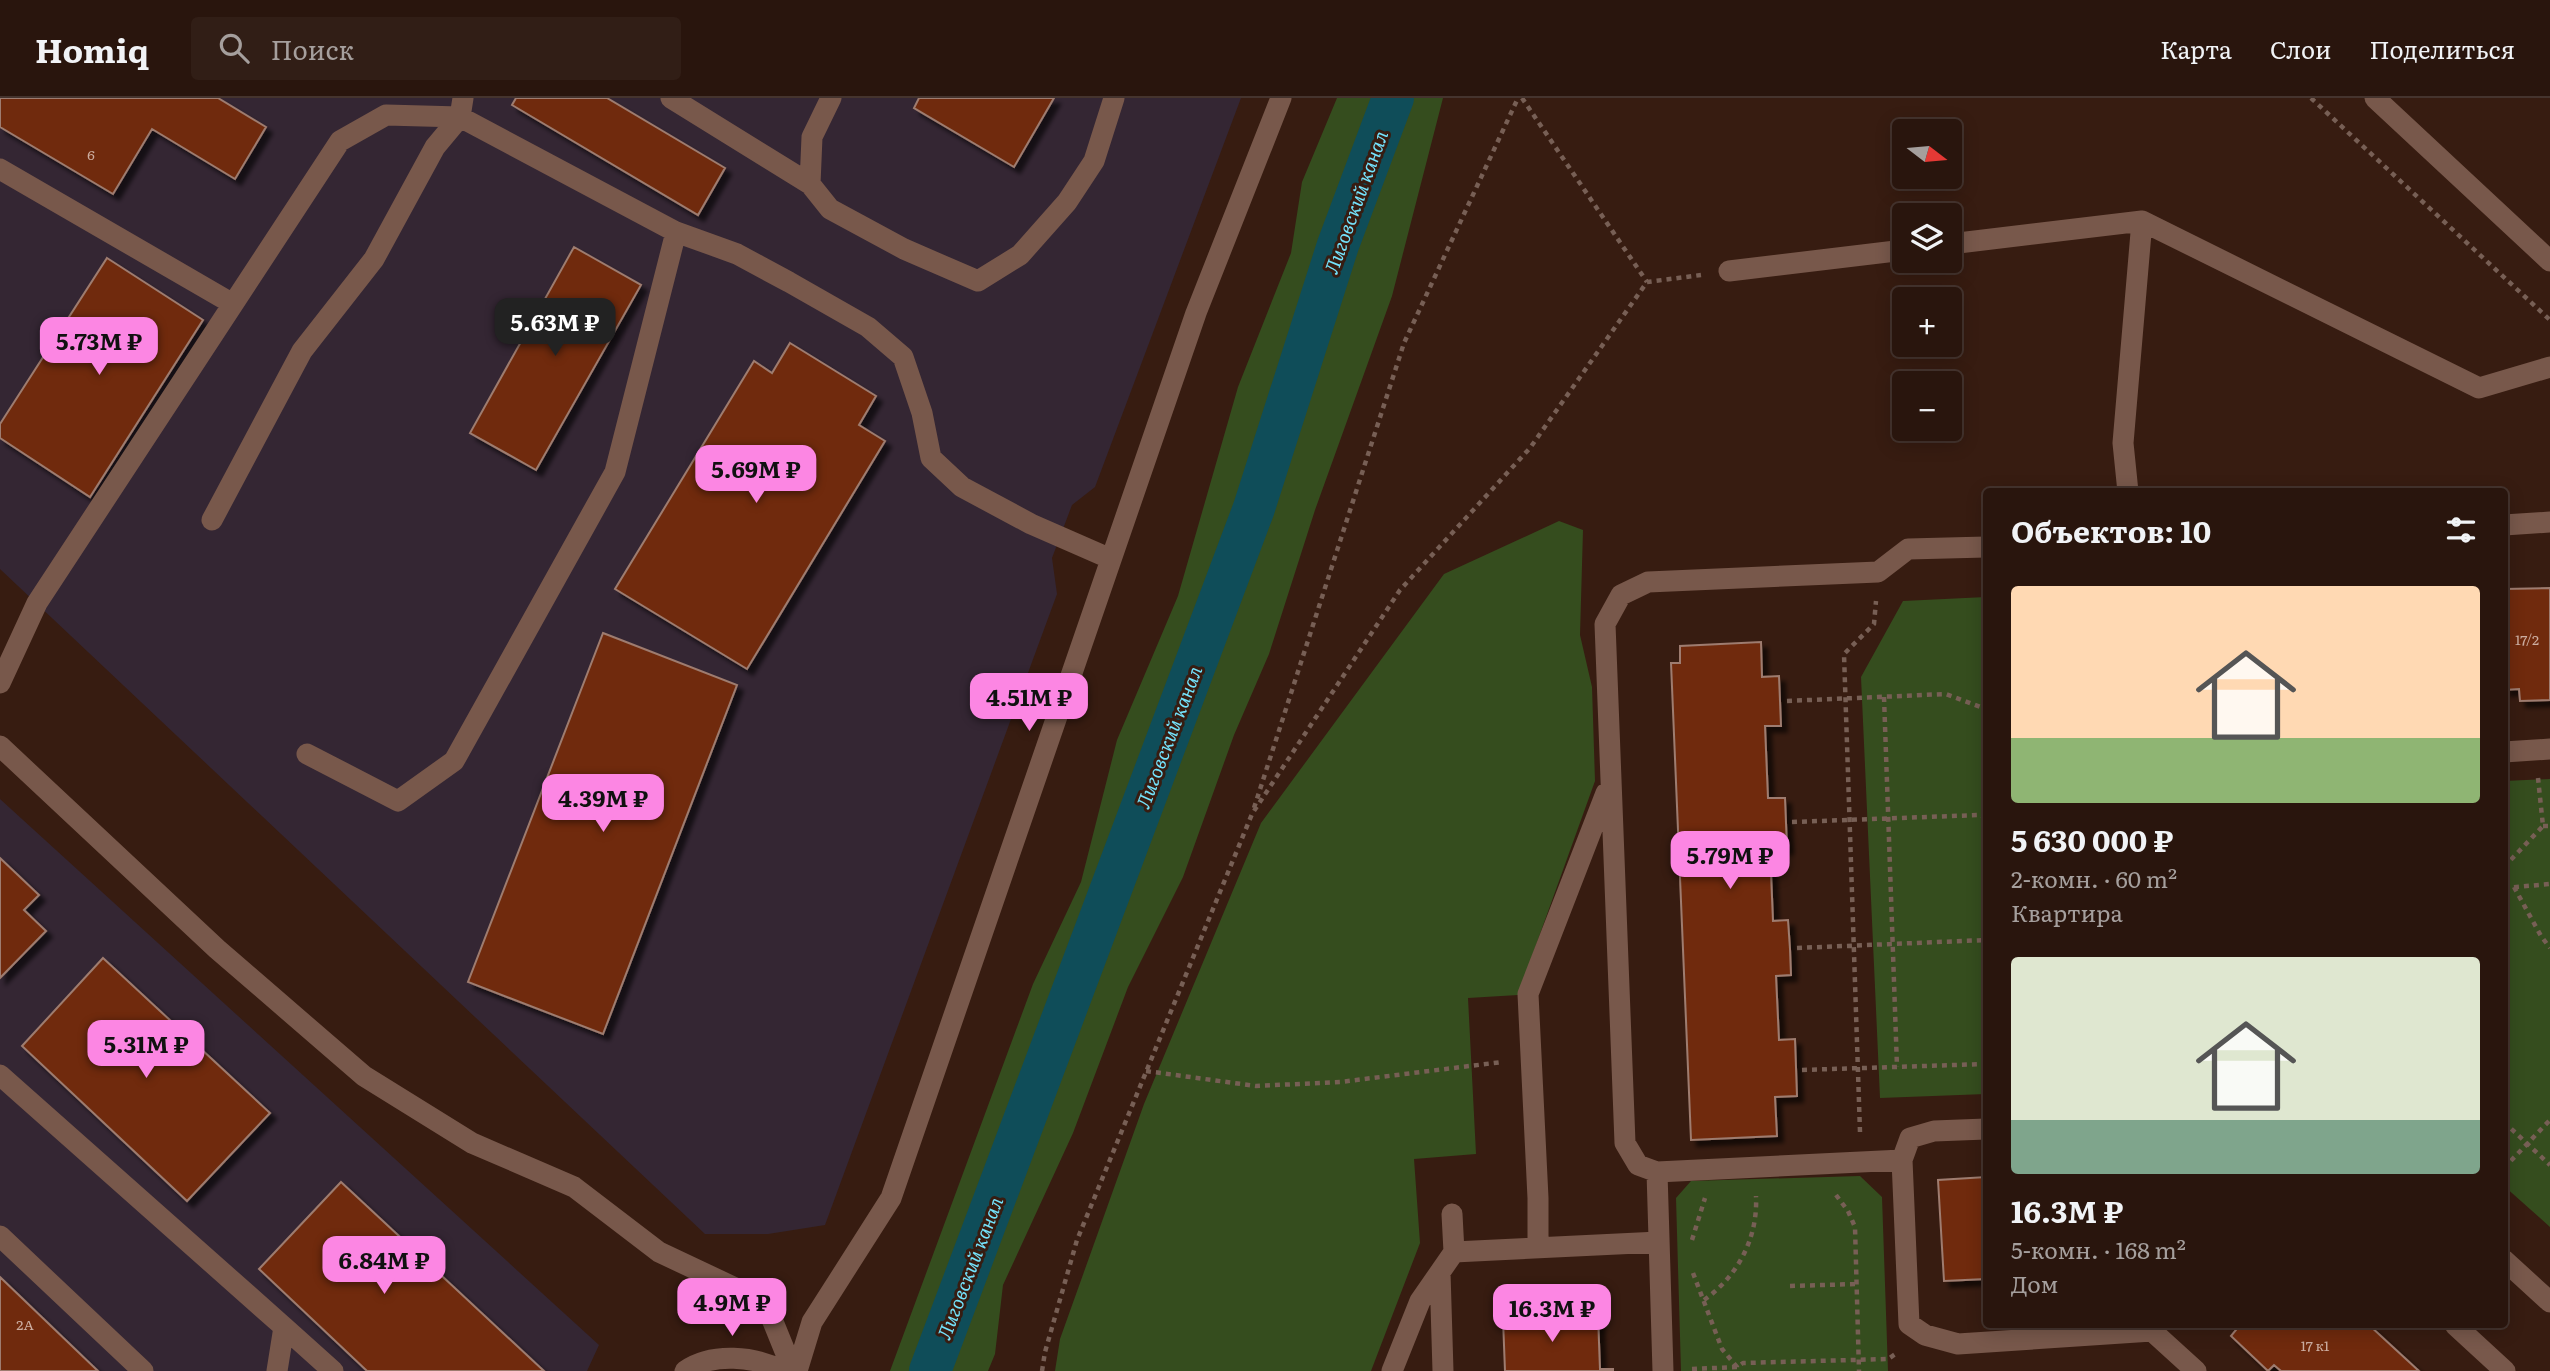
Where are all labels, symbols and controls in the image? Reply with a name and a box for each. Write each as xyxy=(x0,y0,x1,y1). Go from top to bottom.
search box xyxy=(191,17,681,80)
text: Homiq xyxy=(35,24,149,73)
icon: search xyxy=(215,29,253,67)
text: Поиск xyxy=(271,29,354,68)
text: Карта xyxy=(2160,31,2232,66)
text: Слои xyxy=(2270,31,2331,66)
text: Поделиться xyxy=(2369,31,2515,66)
north arrow xyxy=(1892,119,1962,189)
map controls xyxy=(1892,119,1962,441)
water label: Лиговский канал xyxy=(1316,126,1394,278)
house number: 6 xyxy=(87,144,95,164)
button: layers xyxy=(1892,203,1962,273)
button: + xyxy=(1892,287,1962,357)
pin: 5.63M ₽ xyxy=(490,299,620,358)
text: 5.63M ₽ xyxy=(511,304,599,338)
pin: 5.73M ₽ xyxy=(34,317,164,377)
text: 5.73M ₽ xyxy=(56,323,142,357)
button: − xyxy=(1892,371,1962,441)
pin: 5.69M ₽ xyxy=(691,446,821,505)
text: 5.69M ₽ xyxy=(711,451,801,485)
text: Объектов: 10 xyxy=(2011,508,2211,552)
icon: filters xyxy=(2442,511,2480,549)
house number: 17/2 xyxy=(2515,629,2539,649)
icon: home xyxy=(2183,632,2309,758)
water label: Лиговский канал xyxy=(1128,661,1208,812)
pin: 4.51M ₽ xyxy=(964,674,1094,733)
text: 4.51M ₽ xyxy=(986,679,1072,713)
pin: 4.39M ₽ xyxy=(538,774,668,834)
text: 4.39M ₽ xyxy=(558,780,648,814)
text: 5 630 000 ₽ xyxy=(2011,817,2173,861)
pin: 5.79M ₽ xyxy=(1665,832,1795,891)
text: 5.79M ₽ xyxy=(1687,837,1773,871)
text: 2-комн. · 60 m² xyxy=(2011,861,2177,895)
text: Квартира xyxy=(2011,895,2123,929)
icon: home xyxy=(2183,1003,2309,1129)
pin: 5.31M ₽ xyxy=(81,1020,211,1080)
text: 5.31M ₽ xyxy=(103,1026,189,1060)
text: 16.3M ₽ xyxy=(2011,1188,2123,1232)
water label: Лиговский канал xyxy=(929,1192,1009,1343)
text: 5-комн. · 168 m² xyxy=(2011,1232,2186,1266)
pin: 6.84M ₽ xyxy=(319,1236,449,1296)
text: 6.84M ₽ xyxy=(338,1242,430,1276)
text: Дом xyxy=(2011,1266,2058,1300)
pin: 4.9M ₽ xyxy=(675,1278,789,1338)
text: 4.9M ₽ xyxy=(693,1284,771,1318)
pin: 16.3M ₽ xyxy=(1487,1284,1617,1344)
text: 16.3M ₽ xyxy=(1509,1290,1595,1324)
house number: 2А xyxy=(16,1314,34,1334)
house number: 17 к1 xyxy=(2300,1335,2330,1355)

